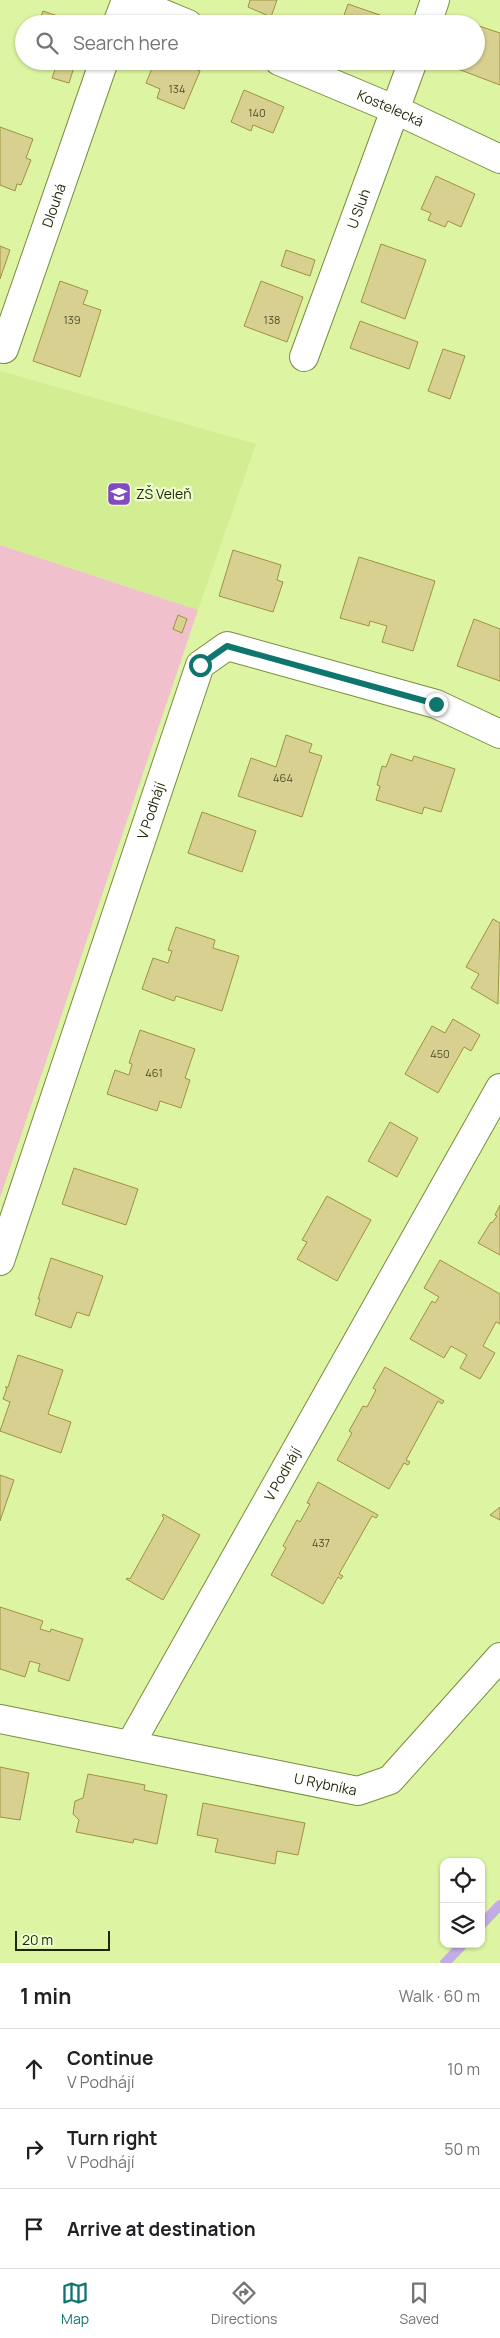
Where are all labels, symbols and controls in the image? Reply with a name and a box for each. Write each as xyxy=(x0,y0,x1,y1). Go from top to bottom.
search box xyxy=(15,15,485,70)
icon: search xyxy=(33,29,61,57)
text: Search here xyxy=(73,30,179,56)
house number: 134 xyxy=(169,81,185,96)
street label: Kostelecká xyxy=(354,85,427,131)
house number: 140 xyxy=(248,105,266,120)
street label: Dlouhá xyxy=(37,181,70,230)
street label: U Sluh xyxy=(342,186,374,231)
house number: 139 xyxy=(63,312,81,327)
house number: 138 xyxy=(264,312,280,327)
school or university icon: ZŠ Veleň xyxy=(106,481,132,507)
place label: ZŠ Veleň xyxy=(136,484,192,503)
route start xyxy=(189,654,212,677)
route end xyxy=(425,693,448,716)
house number: 464 xyxy=(273,770,293,785)
street label: V Podhájí xyxy=(132,779,169,842)
house number: 450 xyxy=(430,1046,450,1061)
house number: 461 xyxy=(145,1065,163,1080)
street label: V Podhájí xyxy=(259,1443,305,1504)
house number: 437 xyxy=(312,1535,330,1550)
street label: U Rybníka xyxy=(293,1768,359,1800)
map controls xyxy=(440,1858,485,1948)
button: locate xyxy=(440,1858,485,1903)
button: layers xyxy=(440,1903,485,1948)
scale bar xyxy=(15,1928,110,1951)
text: 20 m xyxy=(22,1930,53,1949)
text: 1 min xyxy=(20,1982,71,2010)
text: Walk · 60 m xyxy=(399,1985,480,2007)
text: Continue xyxy=(67,2045,153,2071)
icon: ahead xyxy=(20,2055,48,2083)
text: 10 m xyxy=(447,2058,480,2080)
text: V Podhájí xyxy=(67,2071,135,2093)
text: Turn right xyxy=(67,2125,157,2151)
icon: right xyxy=(20,2135,48,2163)
text: 50 m xyxy=(444,2138,480,2160)
text: V Podhájí xyxy=(67,2151,135,2173)
icon: arrive xyxy=(20,2215,48,2243)
text: Arrive at destination xyxy=(67,2216,256,2242)
tab: Map xyxy=(61,2279,89,2328)
tab: Directions xyxy=(211,2279,277,2328)
tab: Saved xyxy=(400,2279,439,2328)

